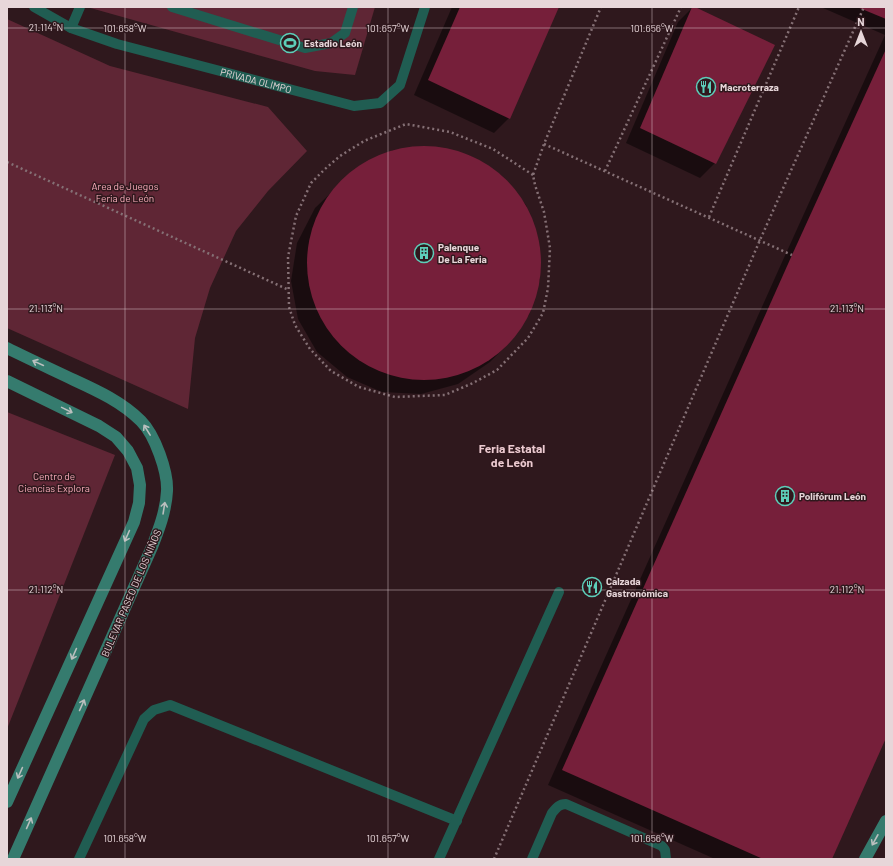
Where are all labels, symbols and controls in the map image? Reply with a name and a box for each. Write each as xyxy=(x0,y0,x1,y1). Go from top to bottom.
north arrow xyxy=(841,12,881,52)
text: N xyxy=(857,15,865,28)
text: 21.114°N xyxy=(29,21,63,33)
text: 101.658°W xyxy=(103,22,147,34)
text: 101.657°W xyxy=(367,22,410,34)
text: 101.656°W xyxy=(630,22,674,34)
sports icon: Estadio León xyxy=(279,32,301,54)
place label: Estadio León xyxy=(304,37,362,49)
street label: PRIVADA OLIMPO xyxy=(219,65,293,95)
restaurant icon: Macroterraza xyxy=(695,76,717,98)
place label: Macroterraza xyxy=(720,81,779,93)
park label: Area de Juegos Feria de León xyxy=(92,180,159,204)
place label: Palenque De La Feria xyxy=(438,241,487,265)
building icon: Palenque De La Feria xyxy=(413,242,435,264)
text: 21.113°N xyxy=(29,302,63,314)
text: 21.113°N xyxy=(830,302,864,314)
one-way arrow xyxy=(32,359,44,366)
one-way arrow xyxy=(61,407,73,414)
one-way arrow xyxy=(143,424,151,436)
district label: Feria Estatal de León xyxy=(479,441,545,469)
park label: Centro de Ciencias Explora xyxy=(18,470,90,494)
building icon: Polifórum León xyxy=(774,485,796,507)
place label: Polifórum León xyxy=(799,490,866,502)
one-way arrow xyxy=(161,502,169,515)
street label: BULEVAR PASEO DE LOS NIÑOS xyxy=(99,527,163,659)
one-way arrow xyxy=(123,530,131,542)
place label: Calzada Gastronómica xyxy=(606,575,668,599)
restaurant icon: Calzada Gastronómica xyxy=(581,576,603,598)
text: 21.112°N xyxy=(29,583,63,595)
text: 21.112°N xyxy=(830,583,864,595)
one-way arrow xyxy=(70,648,77,660)
one-way arrow xyxy=(79,699,86,711)
one-way arrow xyxy=(16,766,23,778)
one-way arrow xyxy=(26,818,33,830)
text: 101.658°W xyxy=(103,832,147,844)
text: 101.657°W xyxy=(367,832,410,844)
text: 101.656°W xyxy=(630,832,674,844)
one-way arrow xyxy=(871,834,879,846)

